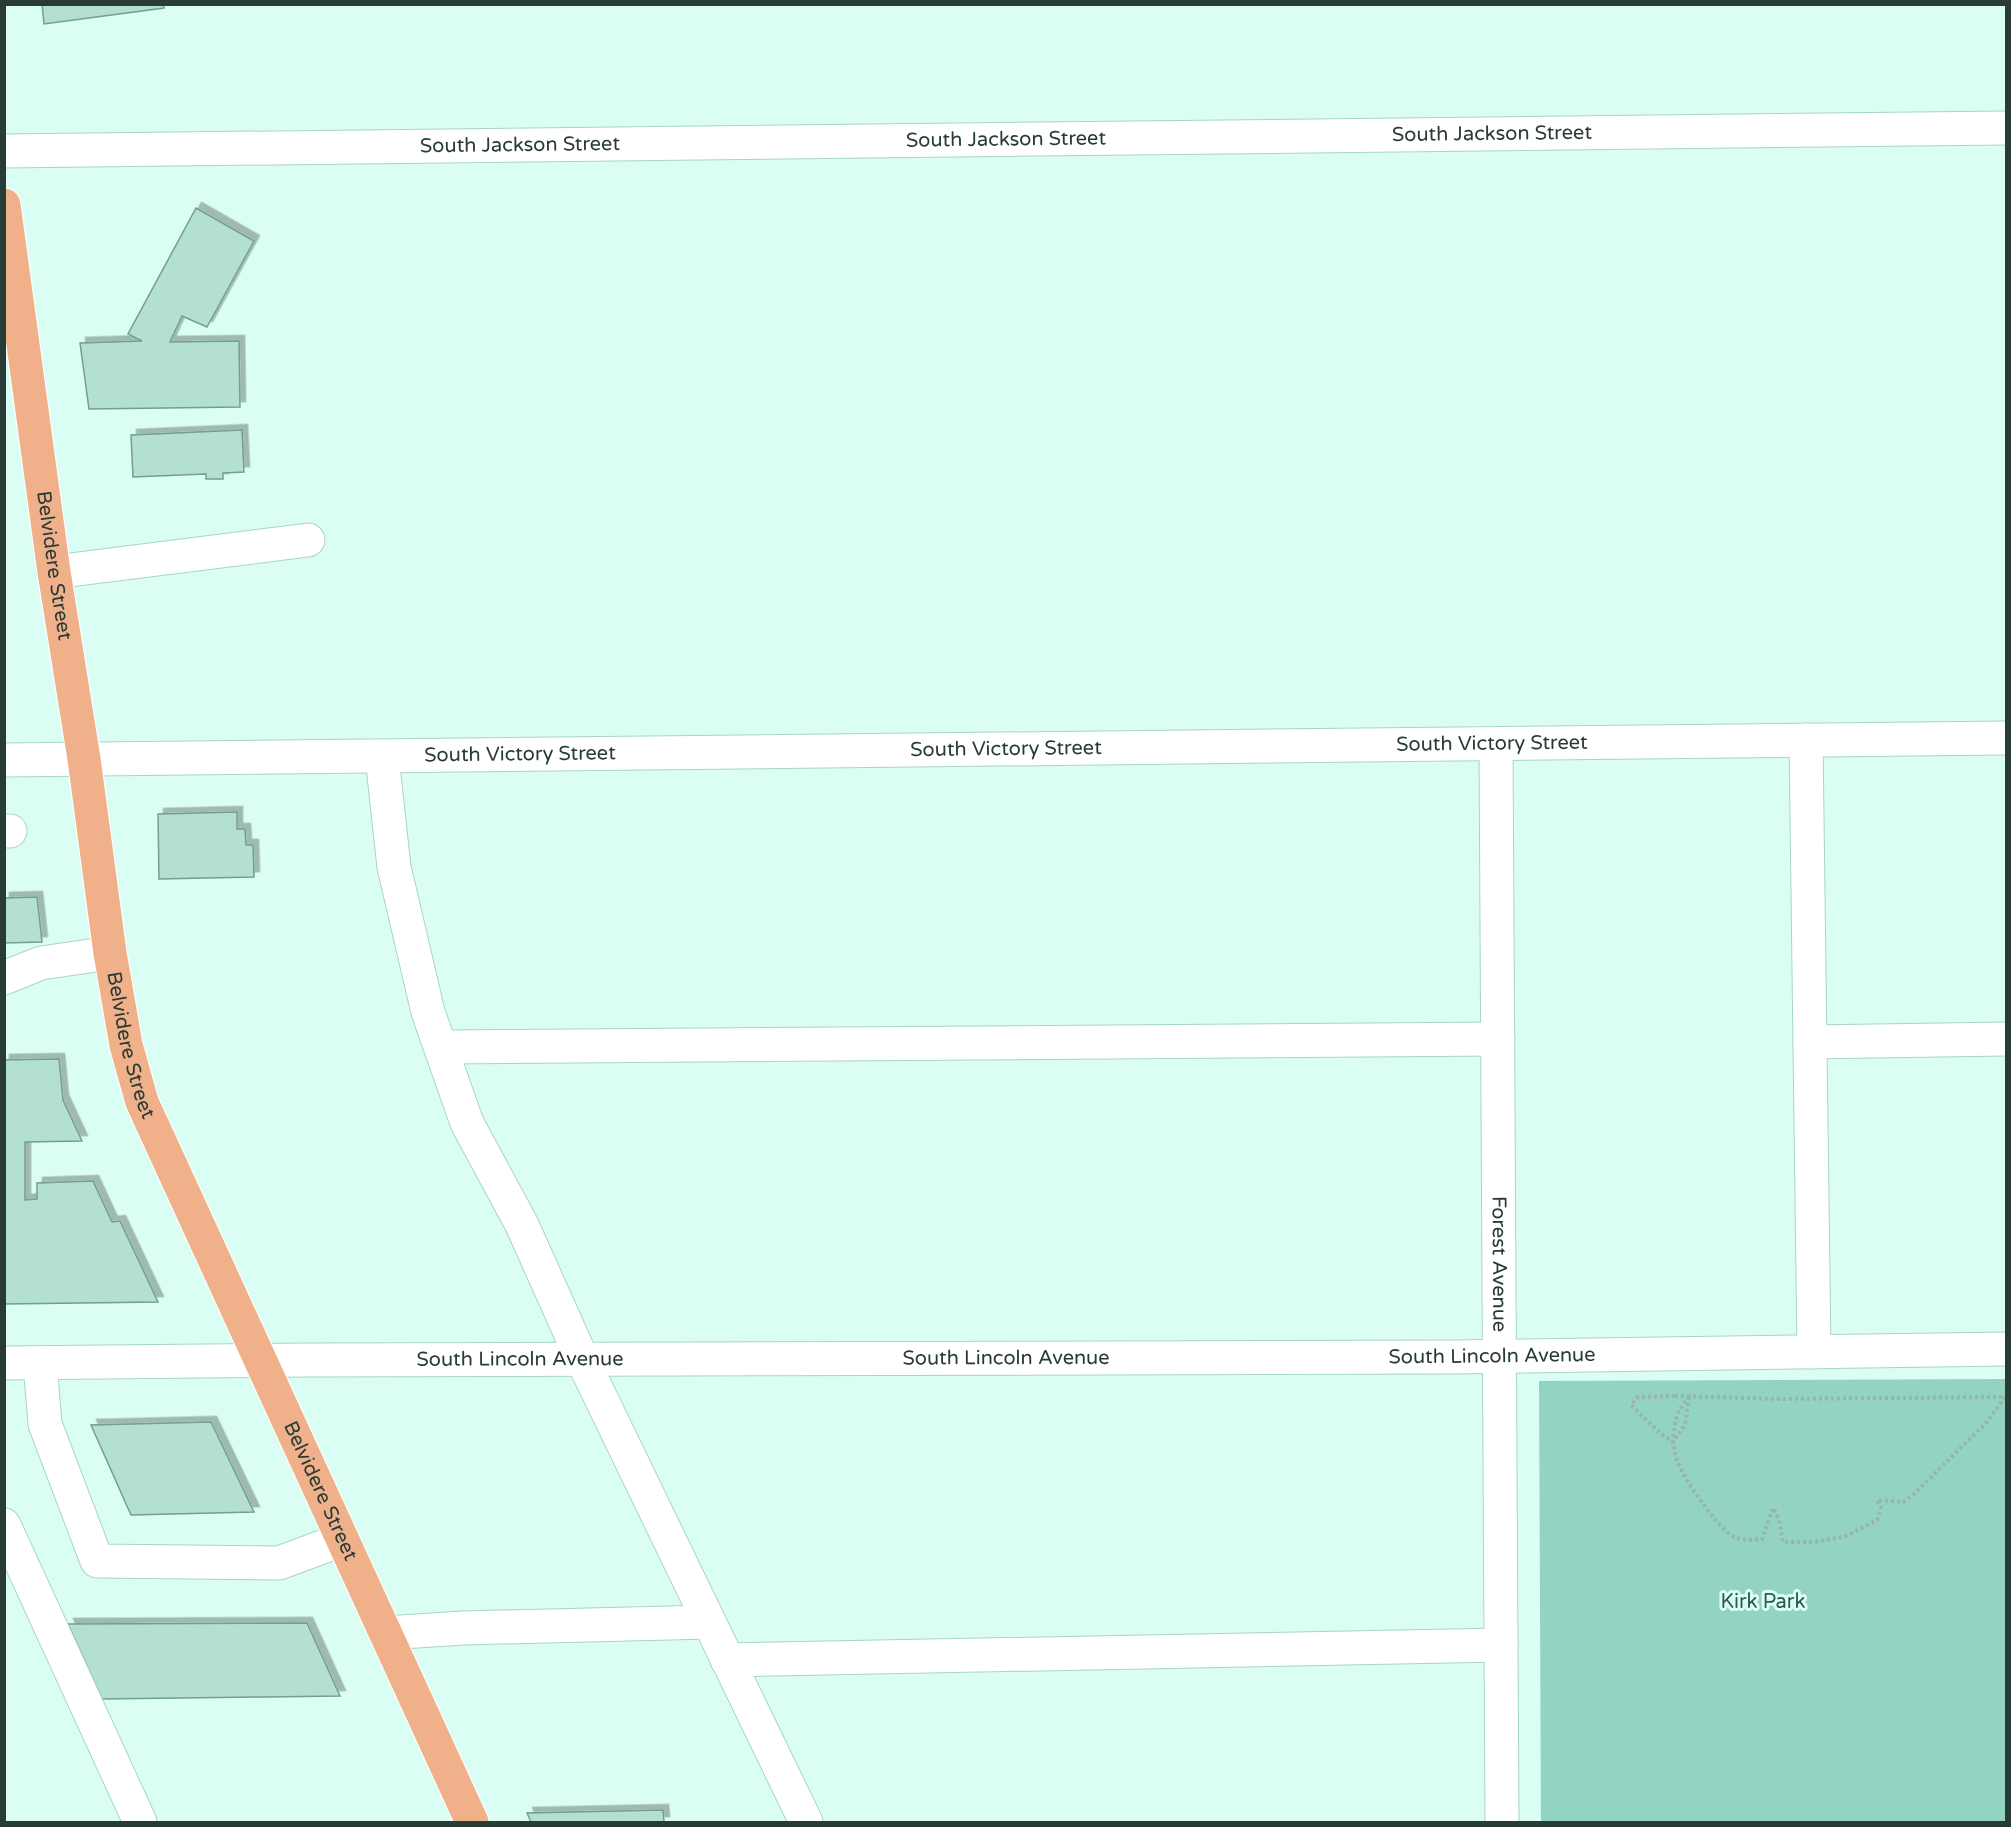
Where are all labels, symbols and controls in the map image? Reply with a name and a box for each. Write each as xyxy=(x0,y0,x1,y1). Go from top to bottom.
street label: South Jackson Street xyxy=(1392,121,1592,147)
street label: South Jackson Street xyxy=(906,126,1107,153)
street label: South Jackson Street xyxy=(420,132,621,158)
street label: Belvidere Street xyxy=(31,489,77,642)
street label: South Victory Street xyxy=(1396,731,1588,757)
street label: South Victory Street xyxy=(910,736,1102,762)
street label: South Victory Street xyxy=(424,741,616,767)
street label: Belvidere Street xyxy=(101,970,160,1123)
street label: Forest Avenue xyxy=(1487,1196,1511,1332)
street label: South Lincoln Avenue xyxy=(1388,1343,1596,1369)
street label: South Lincoln Avenue xyxy=(902,1346,1110,1370)
street label: South Lincoln Avenue xyxy=(416,1347,624,1372)
street label: Belvidere Street xyxy=(278,1417,363,1565)
park label: Kirk Park xyxy=(1721,1590,1806,1614)

